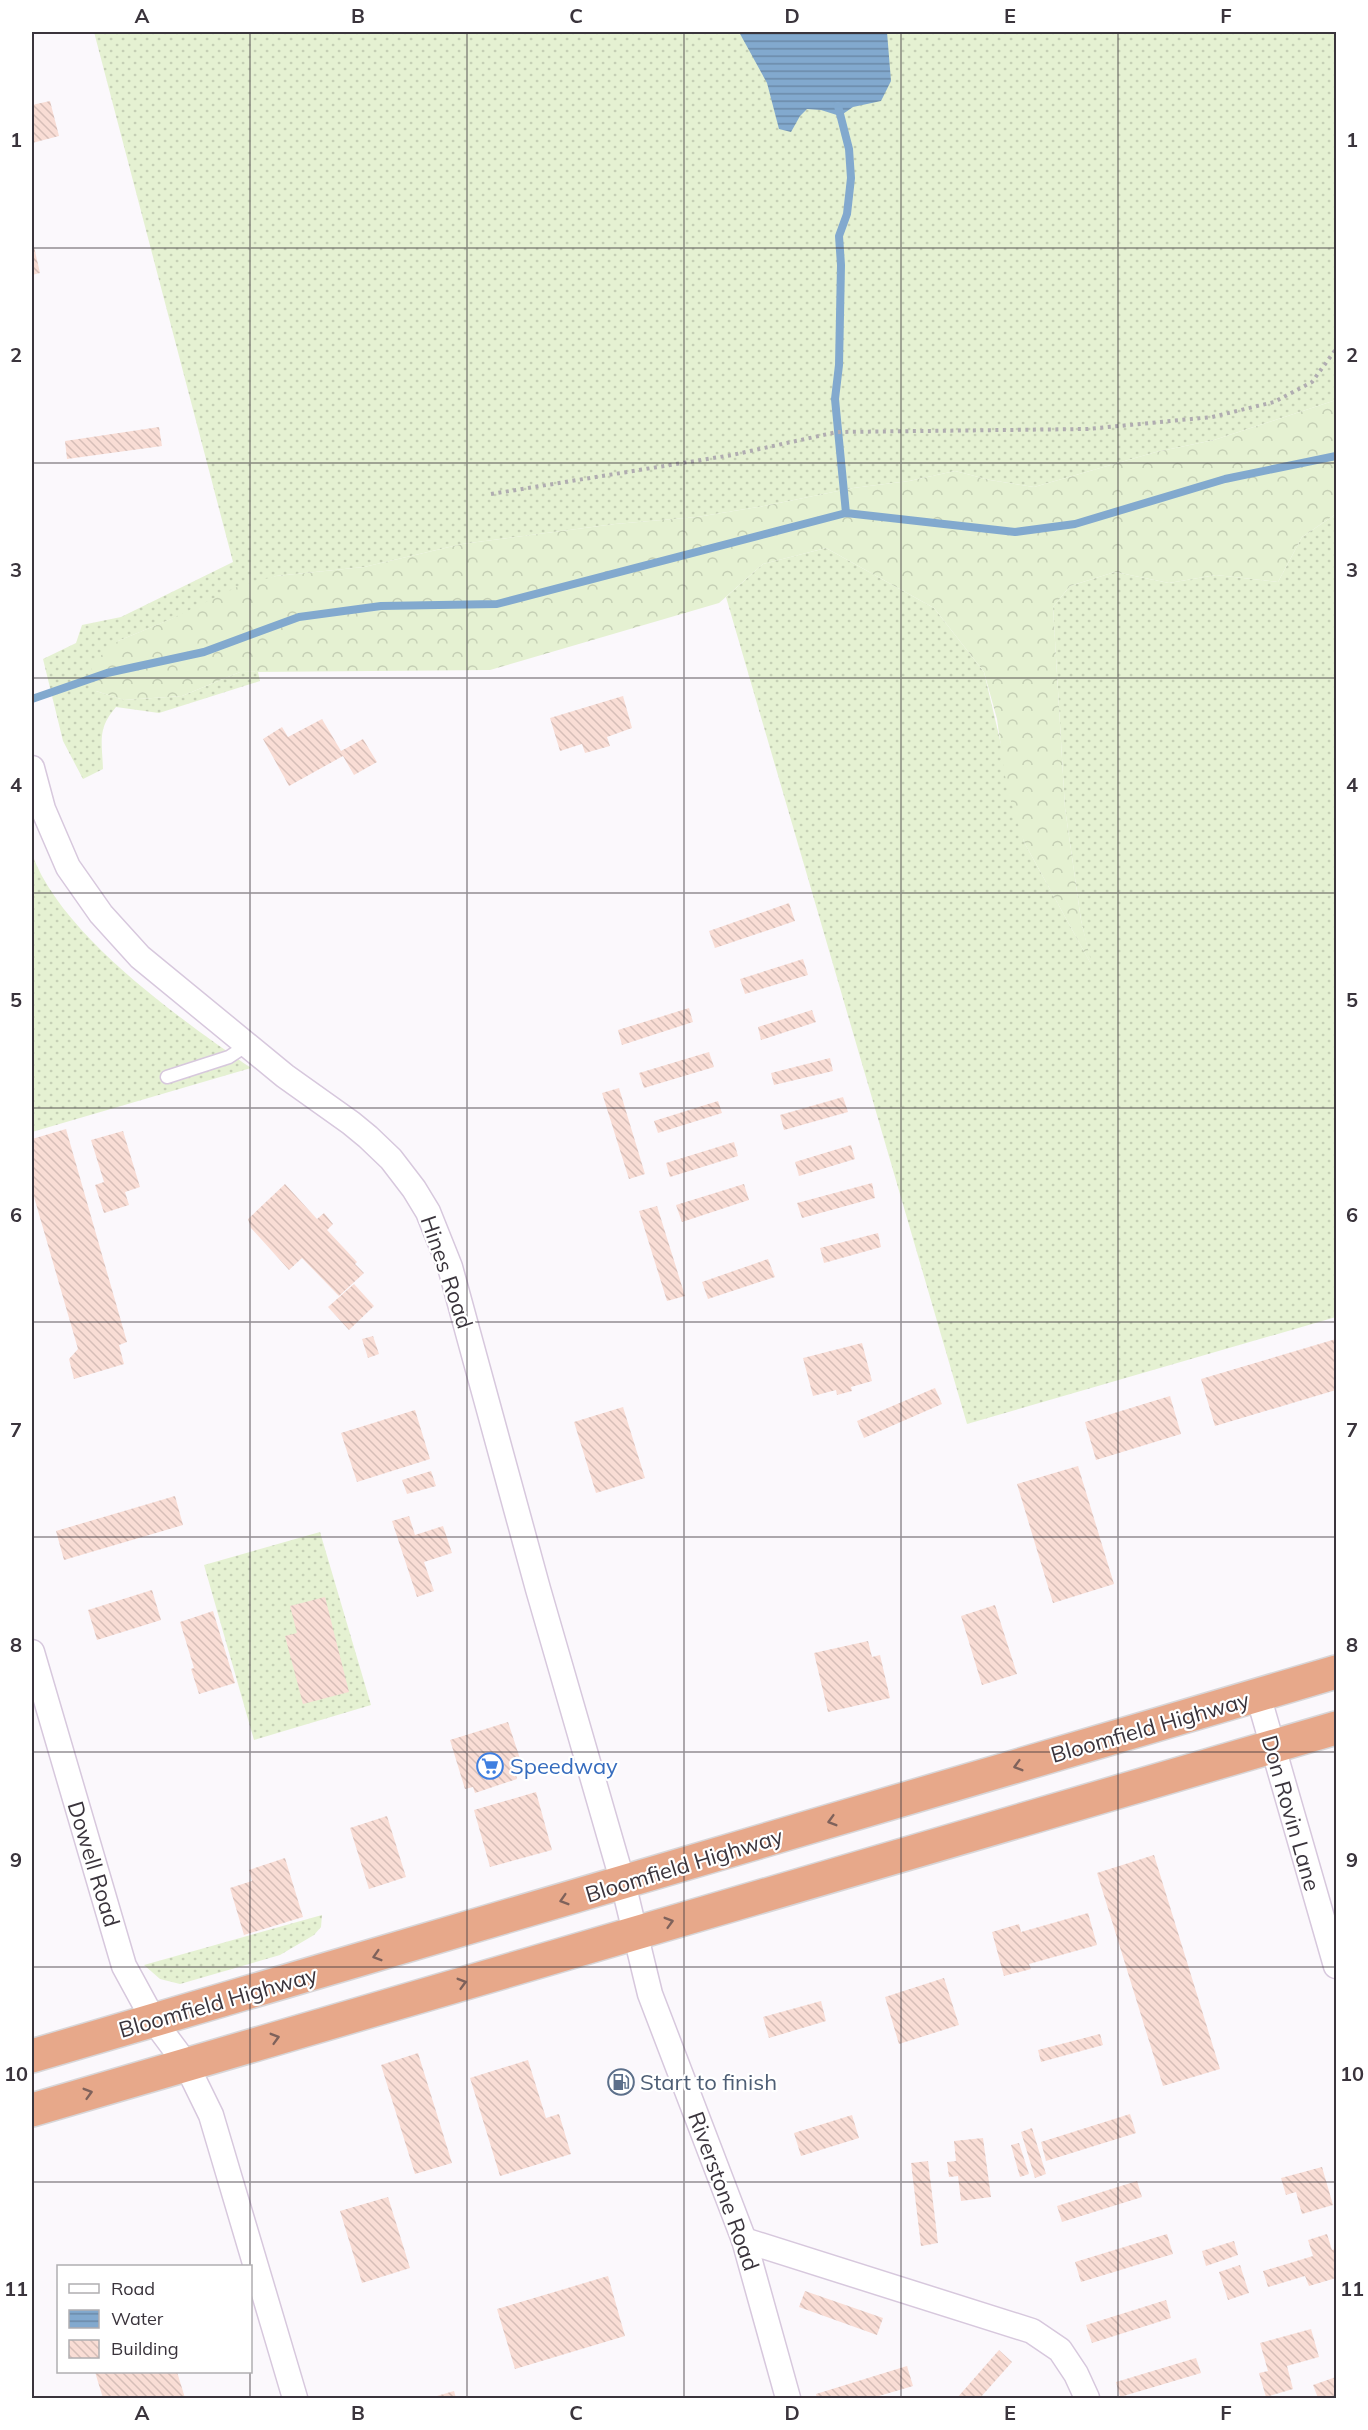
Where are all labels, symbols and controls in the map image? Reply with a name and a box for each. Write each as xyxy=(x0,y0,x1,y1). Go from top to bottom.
text: A xyxy=(135,3,150,28)
text: B xyxy=(351,3,365,28)
text: C xyxy=(569,3,583,28)
text: D xyxy=(784,3,800,28)
text: E xyxy=(1004,3,1016,28)
text: F xyxy=(1220,3,1232,28)
text: 1 xyxy=(10,127,22,152)
text: 1 xyxy=(1346,127,1358,152)
text: 2 xyxy=(10,342,22,367)
text: 2 xyxy=(1346,342,1358,367)
text: 3 xyxy=(10,557,22,582)
text: 3 xyxy=(1346,557,1358,582)
text: 4 xyxy=(10,772,22,797)
text: 4 xyxy=(1346,772,1358,797)
text: 5 xyxy=(10,987,22,1012)
text: 5 xyxy=(1346,987,1358,1012)
text: 6 xyxy=(10,1202,22,1227)
text: 6 xyxy=(1346,1202,1358,1227)
street label: Hines Road xyxy=(415,1212,479,1332)
text: 7 xyxy=(10,1417,22,1442)
text: 7 xyxy=(1346,1417,1358,1442)
text: 8 xyxy=(10,1632,22,1657)
text: 8 xyxy=(1346,1632,1358,1657)
street label: Bloomfield Highway xyxy=(1048,1685,1253,1769)
street label: Don Rovin Lane xyxy=(1255,1732,1327,1894)
supermarket icon: Speedway xyxy=(475,1751,505,1781)
place label: Speedway xyxy=(510,1752,618,1780)
one-way arrow xyxy=(1014,1759,1024,1771)
street label: Dowell Road xyxy=(62,1798,126,1930)
one-way arrow xyxy=(827,1814,837,1826)
street label: Bloomfield Highway xyxy=(582,1822,787,1908)
text: 9 xyxy=(10,1847,22,1872)
text: 9 xyxy=(1346,1847,1358,1872)
one-way arrow xyxy=(559,1893,570,1905)
one-way arrow xyxy=(663,1917,674,1929)
one-way arrow xyxy=(372,1949,383,1961)
street label: Bloomfield Highway xyxy=(116,1960,321,2044)
one-way arrow xyxy=(456,1978,467,1990)
one-way arrow xyxy=(269,2033,280,2045)
text: 10 xyxy=(4,2061,28,2086)
text: 10 xyxy=(1340,2061,1364,2086)
fuel station icon: Start to finish xyxy=(606,2067,636,2097)
place label: Start to finish xyxy=(640,2068,777,2096)
one-way arrow xyxy=(82,2088,93,2100)
street label: Riverstone Road xyxy=(682,2108,766,2274)
legend xyxy=(57,2265,252,2373)
text: 11 xyxy=(4,2276,28,2301)
text: 11 xyxy=(1340,2276,1364,2301)
text: Road xyxy=(111,2277,155,2300)
text: Water xyxy=(111,2307,164,2330)
text: Building xyxy=(111,2337,179,2360)
text: A xyxy=(135,2400,150,2425)
text: B xyxy=(351,2400,365,2425)
text: C xyxy=(569,2400,583,2425)
text: D xyxy=(784,2400,800,2425)
text: E xyxy=(1004,2400,1016,2425)
text: F xyxy=(1220,2400,1232,2425)

